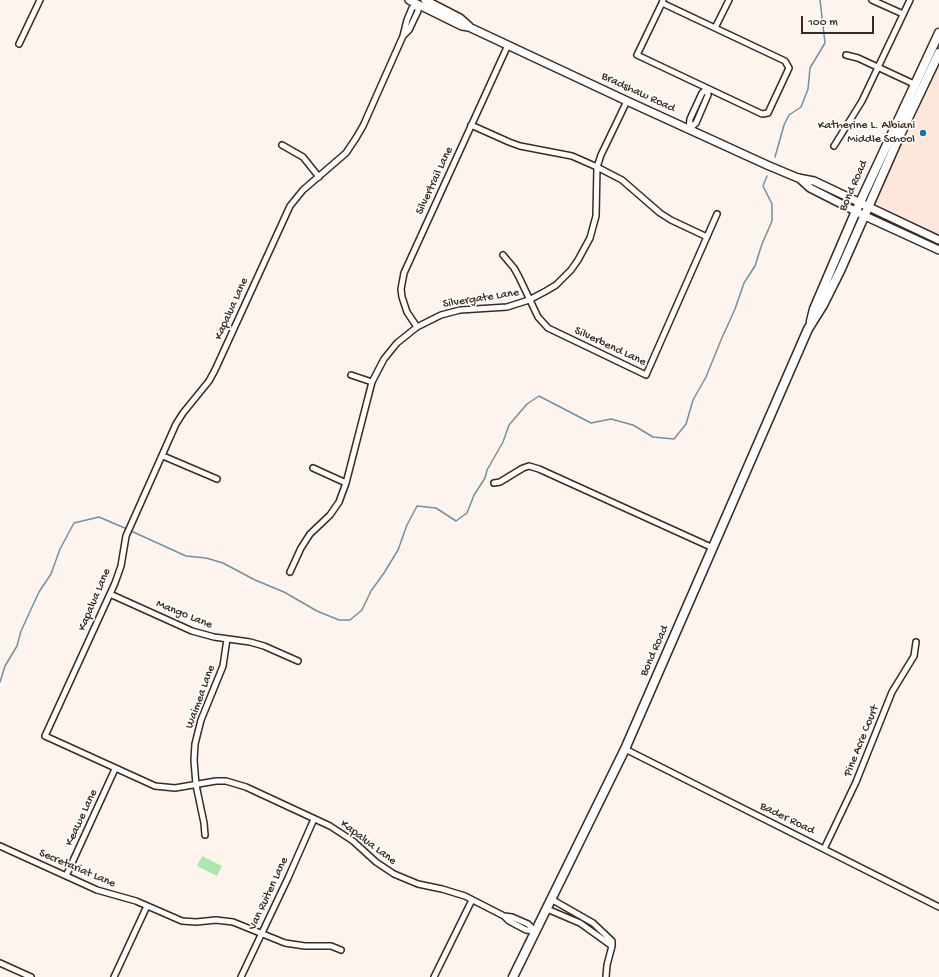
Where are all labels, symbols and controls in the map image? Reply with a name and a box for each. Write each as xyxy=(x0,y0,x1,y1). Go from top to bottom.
scale bar xyxy=(803,8,876,34)
text: 100 m xyxy=(808,16,838,30)
street label: Bradshaw Road xyxy=(599,70,677,116)
place label: Katherine L. Albiani Middle School xyxy=(818,119,915,147)
marker: Katherine L. Albiani Middle School xyxy=(918,128,928,138)
street label: Silvertrail Lane xyxy=(413,145,457,217)
street label: Bond Road xyxy=(836,158,872,214)
street label: Kapalua Lane xyxy=(212,276,252,342)
street label: Silvergate Lane xyxy=(442,286,520,312)
street label: Silverbend Lane xyxy=(572,324,648,370)
street label: Kapalua Lane xyxy=(75,567,115,633)
street label: Mango Lane xyxy=(154,597,214,633)
street label: Bond Road xyxy=(637,623,673,679)
street label: Waimea Lane xyxy=(183,663,219,731)
street label: Pine Acre Court xyxy=(841,703,883,779)
street label: Keawe Lane xyxy=(63,787,101,849)
street label: Bader Road xyxy=(757,800,817,838)
street label: Kapalua Lane xyxy=(337,817,399,869)
street label: Secretariat Lane xyxy=(36,846,118,892)
street label: Van Ruiten Lane xyxy=(246,855,292,933)

